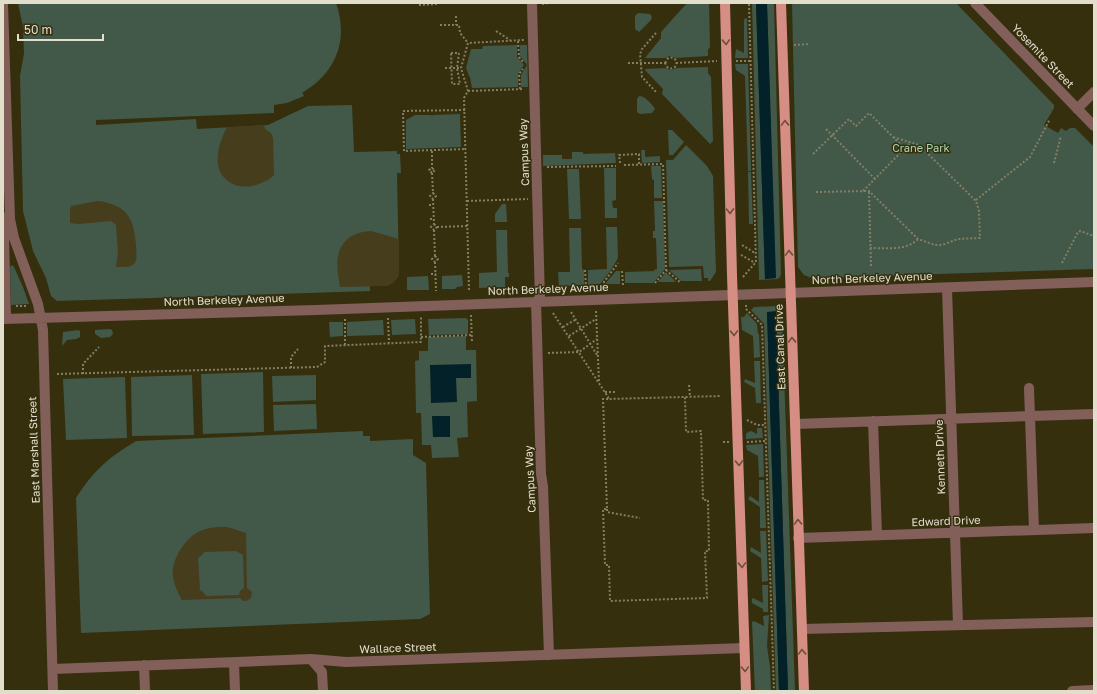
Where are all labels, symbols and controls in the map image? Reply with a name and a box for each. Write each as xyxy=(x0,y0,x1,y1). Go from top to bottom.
scale bar xyxy=(18,16,103,42)
street label: Yosemite Street xyxy=(1010,21,1077,90)
text: 50 m xyxy=(24,22,52,37)
one-way arrow xyxy=(722,39,730,45)
street label: Campus Way xyxy=(516,118,531,186)
one-way arrow xyxy=(781,120,789,126)
park label: Crane Park xyxy=(892,141,950,154)
one-way arrow xyxy=(726,208,735,214)
one-way arrow xyxy=(785,250,793,256)
street label: North Berkeley Avenue xyxy=(811,269,933,286)
street label: North Berkeley Avenue xyxy=(487,280,609,297)
street label: North Berkeley Avenue xyxy=(163,291,285,308)
street label: East Canal Drive xyxy=(772,304,787,390)
one-way arrow xyxy=(730,330,738,336)
one-way arrow xyxy=(787,337,796,343)
street label: East Marshall Street xyxy=(25,396,42,504)
street label: Kenneth Drive xyxy=(932,419,947,495)
street label: Campus Way xyxy=(521,445,538,513)
one-way arrow xyxy=(734,460,743,466)
street label: Edward Drive xyxy=(911,513,981,528)
one-way arrow xyxy=(794,519,802,525)
one-way arrow xyxy=(738,562,746,568)
street label: Wallace Street xyxy=(359,640,437,655)
one-way arrow xyxy=(798,649,807,655)
one-way arrow xyxy=(741,666,749,672)

